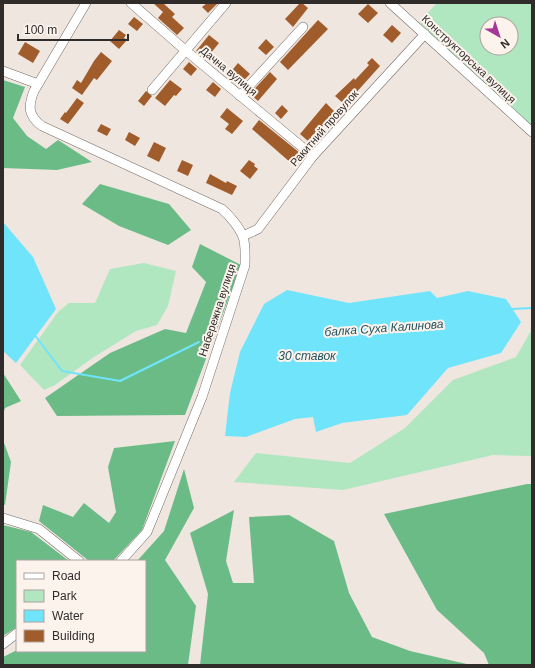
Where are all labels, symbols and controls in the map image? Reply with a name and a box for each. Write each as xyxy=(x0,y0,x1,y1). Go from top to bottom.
street label: Конструкторська вулиця xyxy=(420,12,518,106)
scale bar xyxy=(18,16,128,42)
north arrow xyxy=(479,16,519,56)
text: 100 m xyxy=(24,23,57,37)
text: N xyxy=(498,37,512,51)
street label: Дачна вулиця xyxy=(198,44,260,98)
street label: Ракитний провулок xyxy=(288,87,360,169)
street label: Набережна вулиця xyxy=(196,262,238,358)
water label: балка Суха Калинова xyxy=(324,317,444,339)
water label: 30 ставок xyxy=(278,349,337,363)
legend xyxy=(16,560,146,652)
text: Road xyxy=(52,569,81,583)
text: Park xyxy=(52,589,78,603)
text: Water xyxy=(52,609,84,623)
text: Building xyxy=(52,629,95,643)

